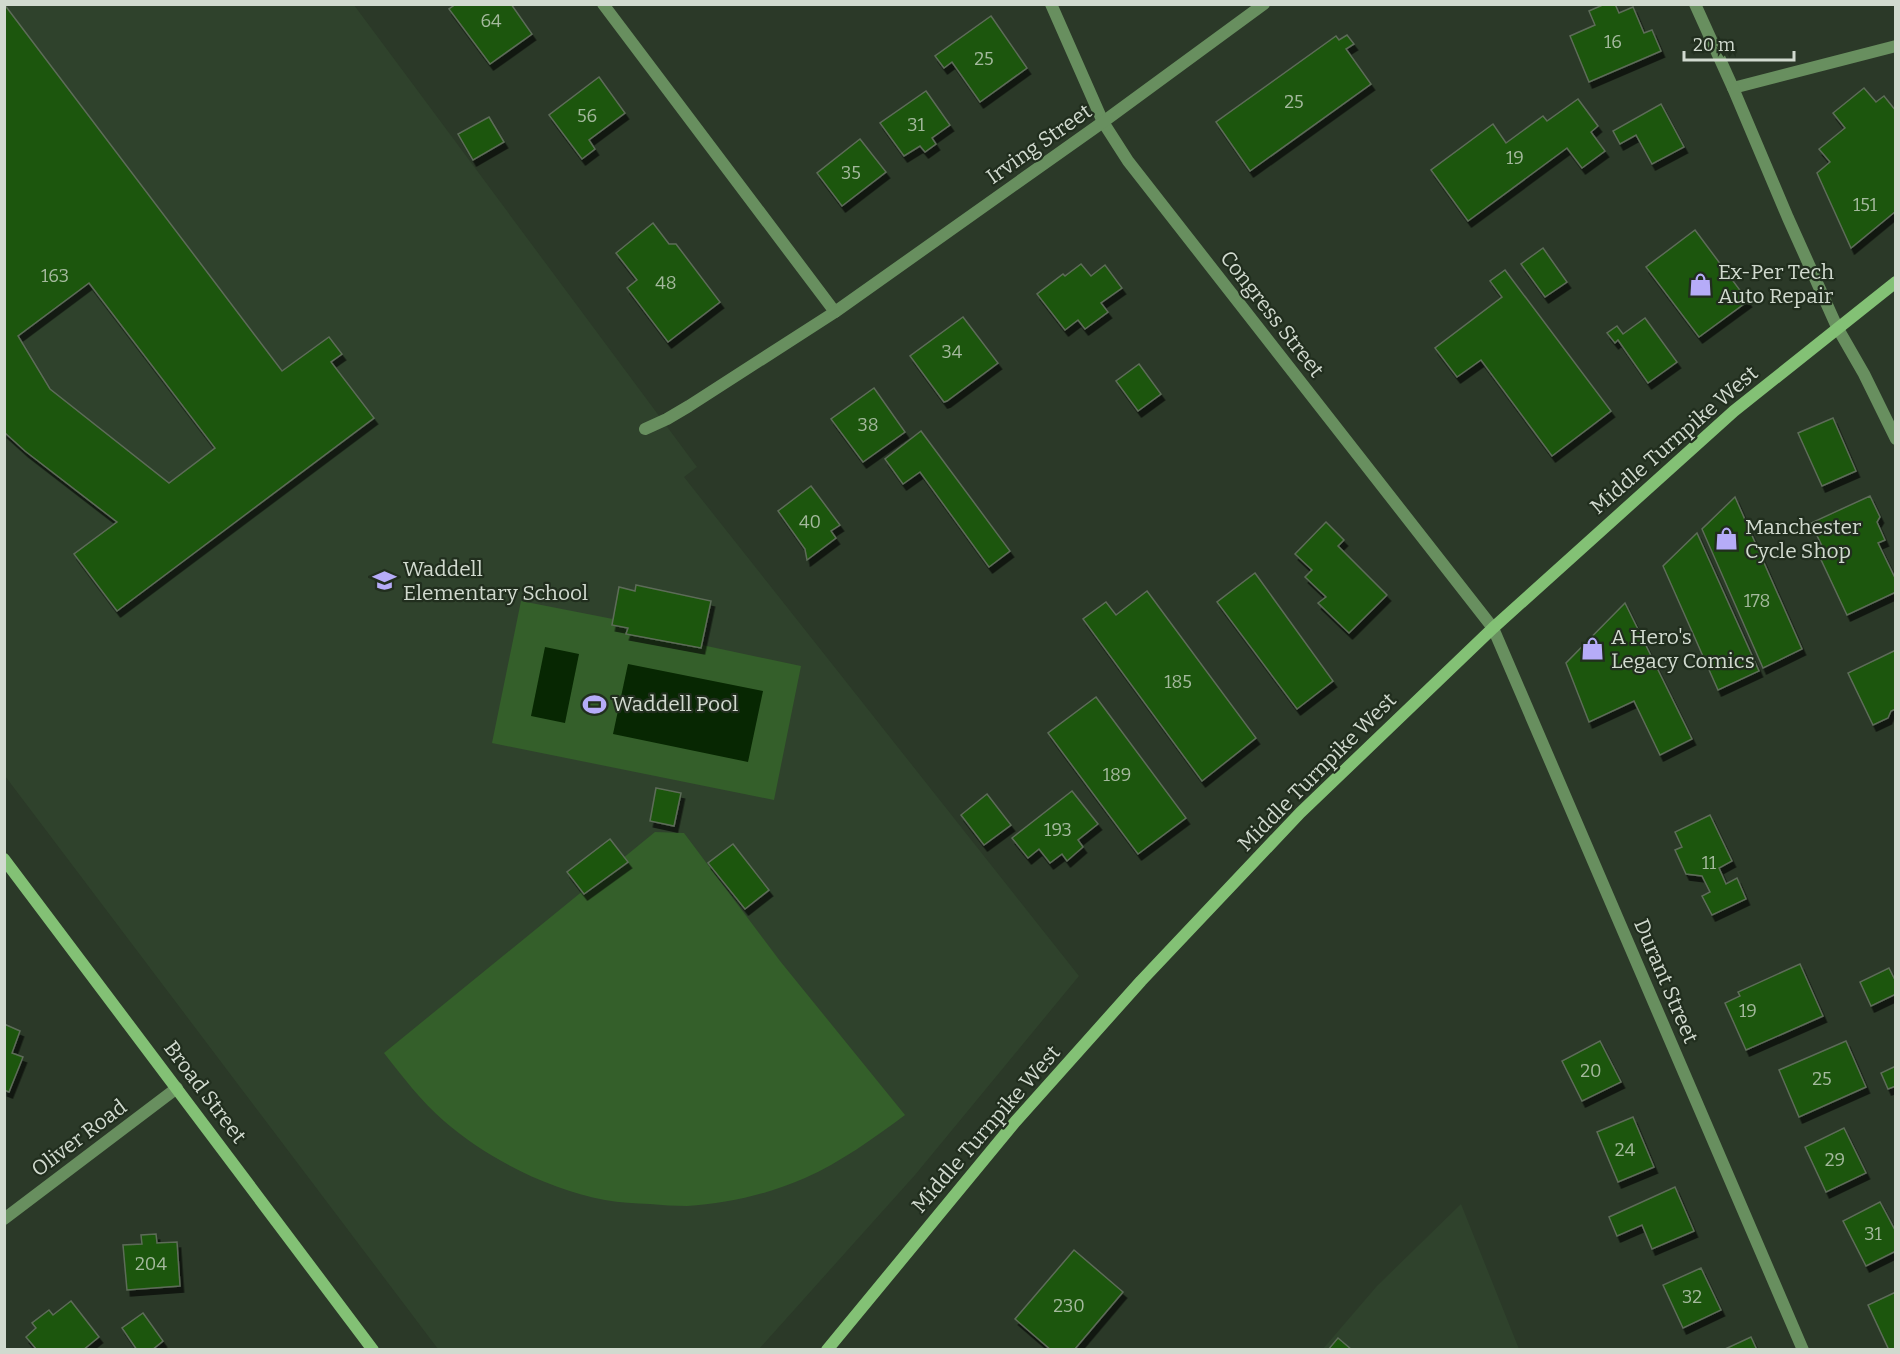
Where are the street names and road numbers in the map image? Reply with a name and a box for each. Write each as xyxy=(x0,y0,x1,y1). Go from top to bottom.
street label: Irving Street xyxy=(981,98,1097,190)
street label: Congress Street xyxy=(1214,245,1330,383)
street label: Middle Turnpike West xyxy=(1585,360,1763,520)
street label: Middle Turnpike West xyxy=(1232,687,1402,857)
street label: Durant Street xyxy=(1628,915,1704,1047)
street label: Broad Street xyxy=(158,1036,252,1149)
street label: Middle Turnpike West xyxy=(906,1040,1066,1218)
street label: Oliver Road xyxy=(26,1094,132,1182)

